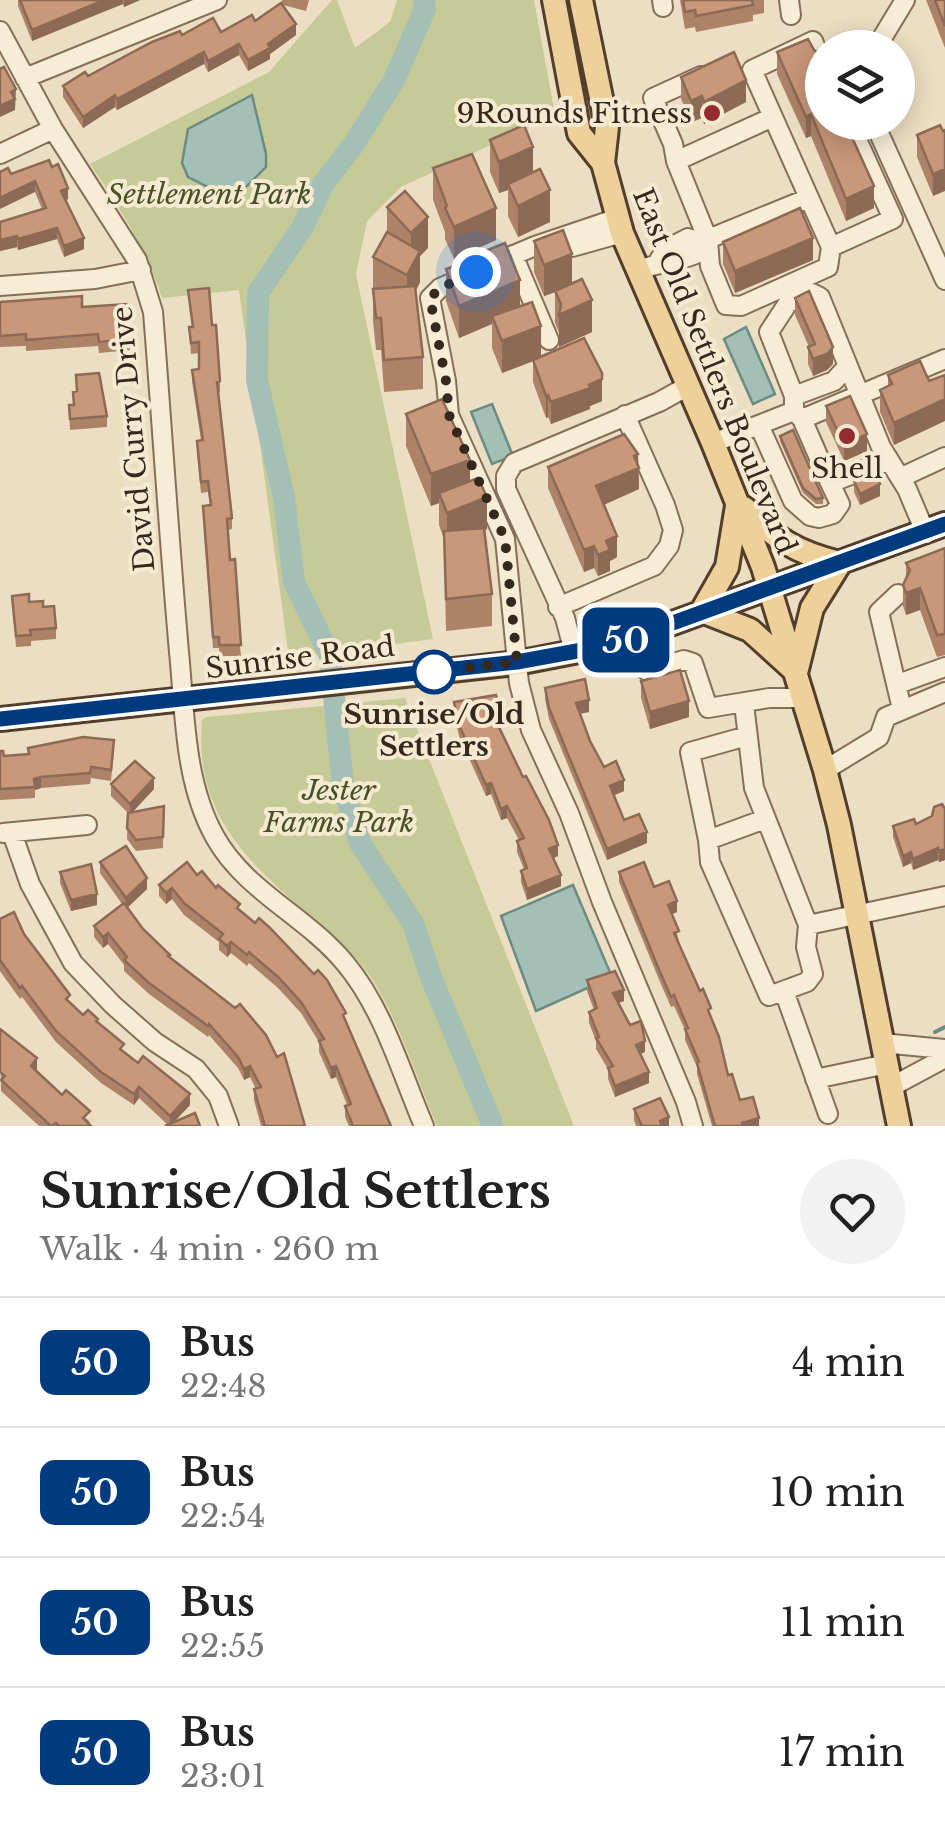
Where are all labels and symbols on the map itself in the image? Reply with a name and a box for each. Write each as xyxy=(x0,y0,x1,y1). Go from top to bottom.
place label: 9Rounds Fitness xyxy=(457,96,692,131)
marker: 9Rounds Fitness xyxy=(701,102,723,124)
park label: Settlement Park xyxy=(107,177,311,212)
street label: East Old Settlers Boulevard xyxy=(625,183,804,559)
your location xyxy=(451,247,501,297)
street label: David Curry Drive xyxy=(104,305,163,573)
marker: Shell xyxy=(836,425,858,447)
place label: Shell xyxy=(811,451,883,486)
line badge: 50 xyxy=(581,608,671,672)
street label: Sunrise Road xyxy=(203,629,397,686)
marker: Sunrise/Old Settlers xyxy=(413,651,455,693)
place label: Sunrise/Old Settlers xyxy=(344,697,524,764)
park label: Jester Farms Park xyxy=(263,773,414,840)

